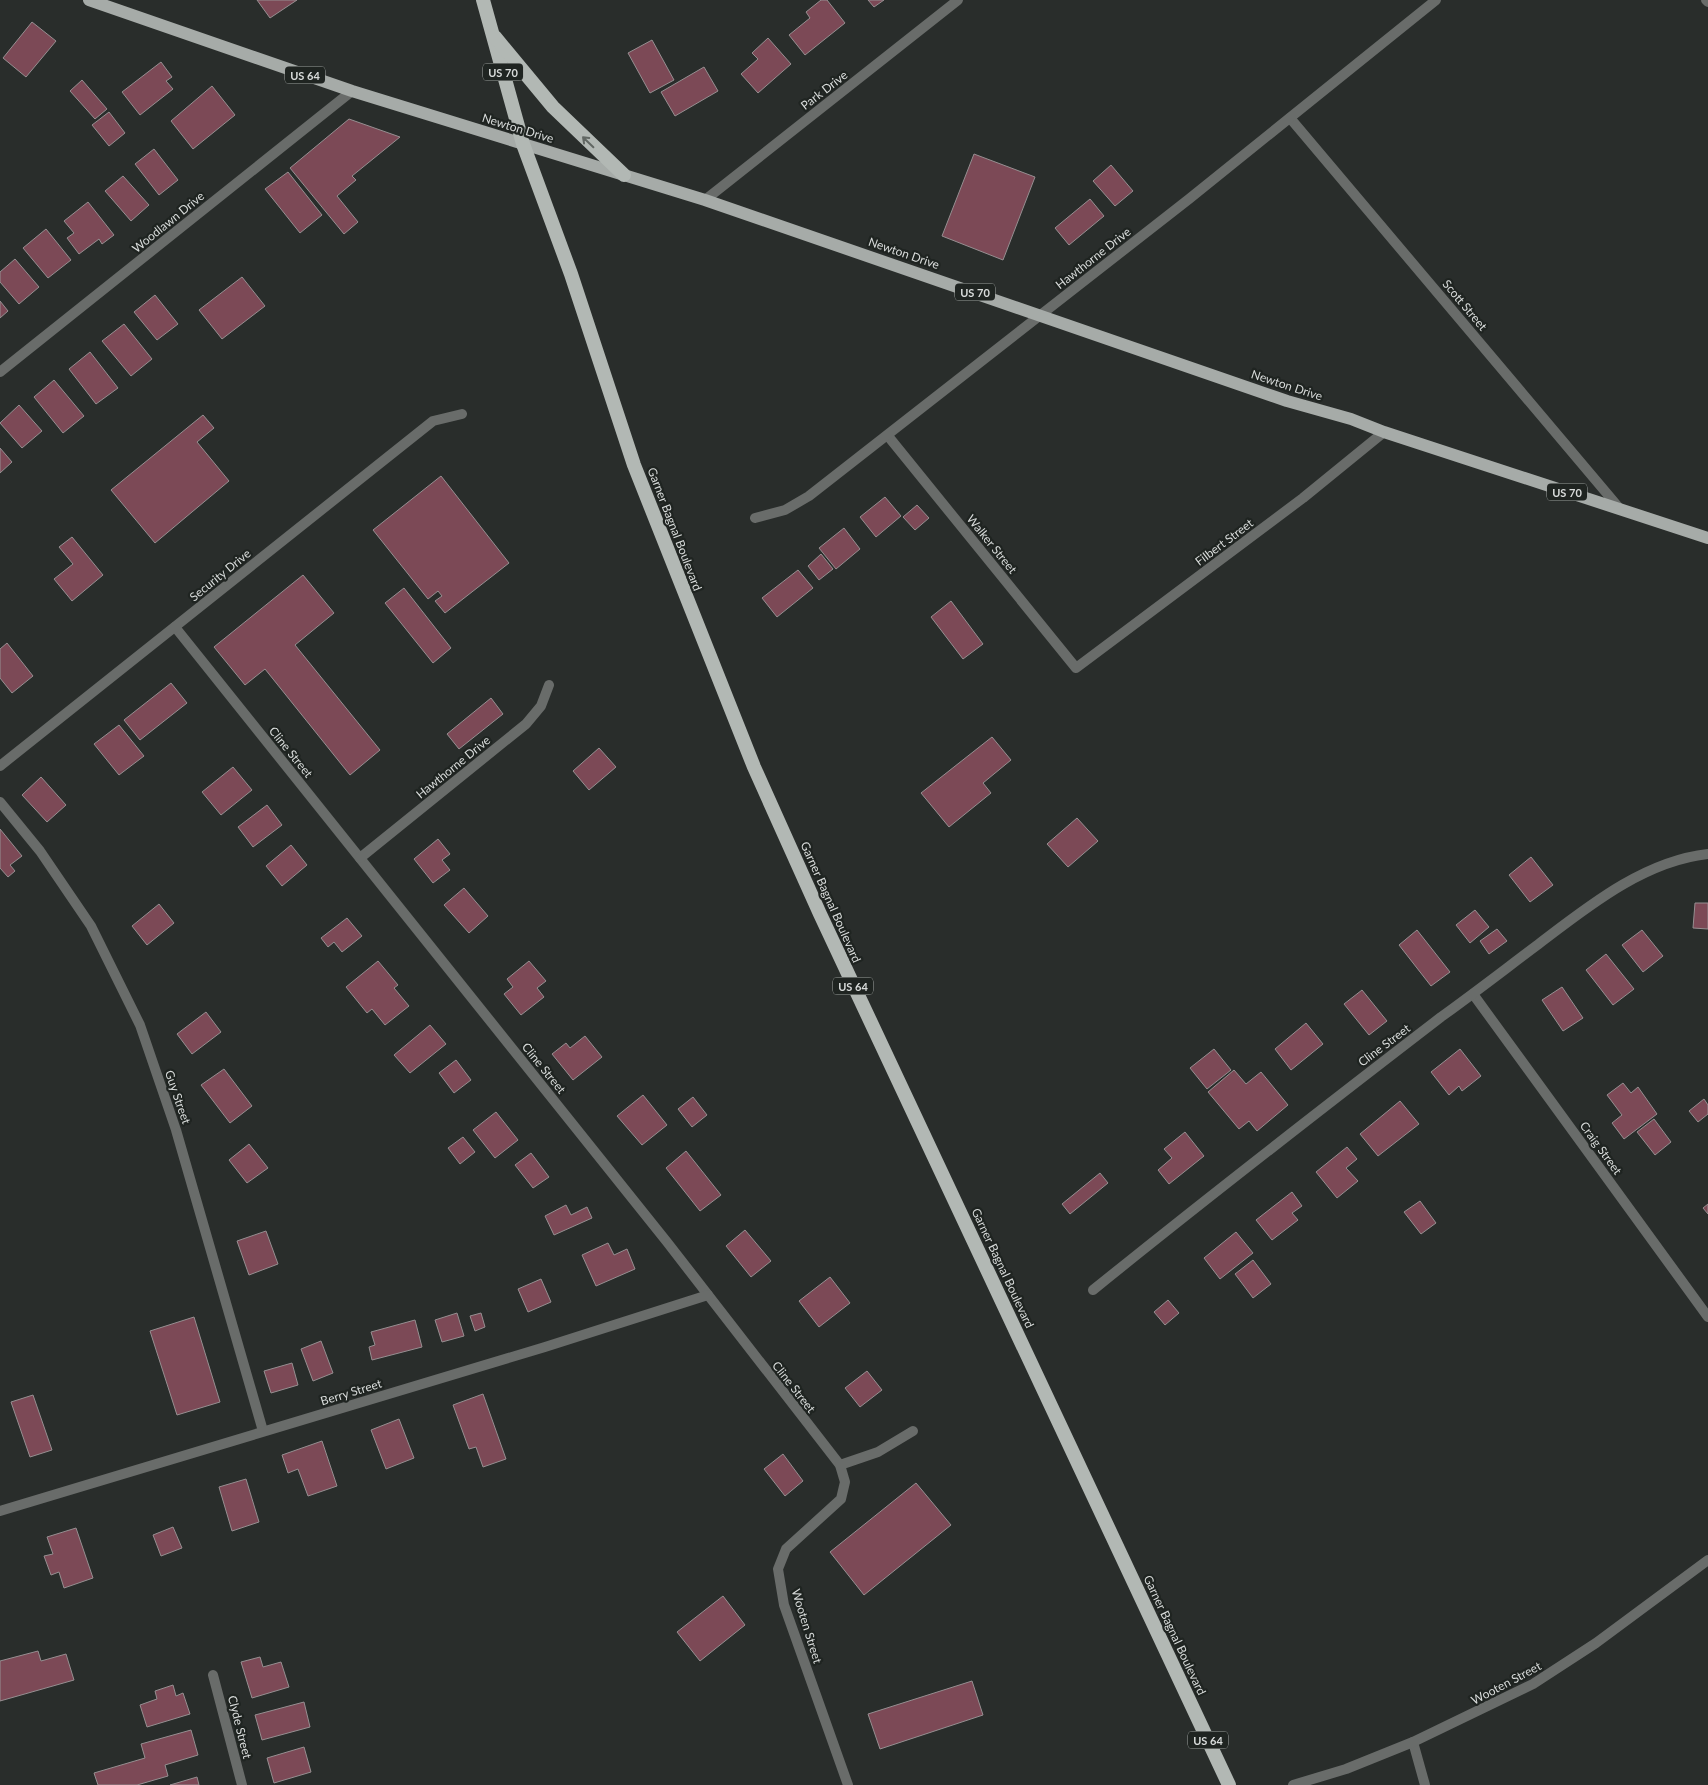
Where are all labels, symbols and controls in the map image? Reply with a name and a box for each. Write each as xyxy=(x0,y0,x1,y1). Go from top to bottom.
road number: US 70 xyxy=(483,64,523,80)
road number: US 64 xyxy=(285,66,325,84)
street label: Park Drive xyxy=(798,67,850,113)
street label: Newton Drive xyxy=(480,110,556,146)
one-way arrow xyxy=(582,136,595,148)
street label: Woodlawn Drive xyxy=(129,188,207,256)
street label: Hawthorne Drive xyxy=(1052,224,1134,292)
street label: Newton Drive xyxy=(867,234,941,272)
street label: Scott Street xyxy=(1439,277,1491,334)
road number: US 70 xyxy=(955,284,995,300)
street label: Newton Drive xyxy=(1249,366,1325,404)
street label: Garner Bagnal Boulevard xyxy=(645,465,705,593)
road number: US 70 xyxy=(1547,484,1587,501)
street label: Walker Street xyxy=(964,512,1021,577)
street label: Filbert Street xyxy=(1192,515,1257,569)
street label: Security Drive xyxy=(186,546,254,604)
street label: Cline Street xyxy=(266,723,317,781)
street label: Hawthorne Drive xyxy=(413,732,493,802)
street label: Garner Bagnal Boulevard xyxy=(798,839,864,965)
road number: US 64 xyxy=(833,978,873,994)
street label: Cline Street xyxy=(1355,1020,1414,1069)
street label: Cline Street xyxy=(519,1039,570,1097)
street label: Guy Street xyxy=(162,1068,194,1127)
street label: Craig Street xyxy=(1577,1119,1626,1178)
street label: Garner Bagnal Boulevard xyxy=(969,1206,1037,1330)
street label: Cline Street xyxy=(769,1358,819,1416)
street label: Berry Street xyxy=(319,1375,384,1408)
street label: Garner Bagnal Boulevard xyxy=(1141,1573,1209,1697)
street label: Wooten Street xyxy=(789,1587,826,1666)
street label: Wooten Street xyxy=(1468,1658,1544,1708)
street label: Clyde Street xyxy=(225,1694,255,1761)
road number: US 64 xyxy=(1188,1732,1228,1748)

